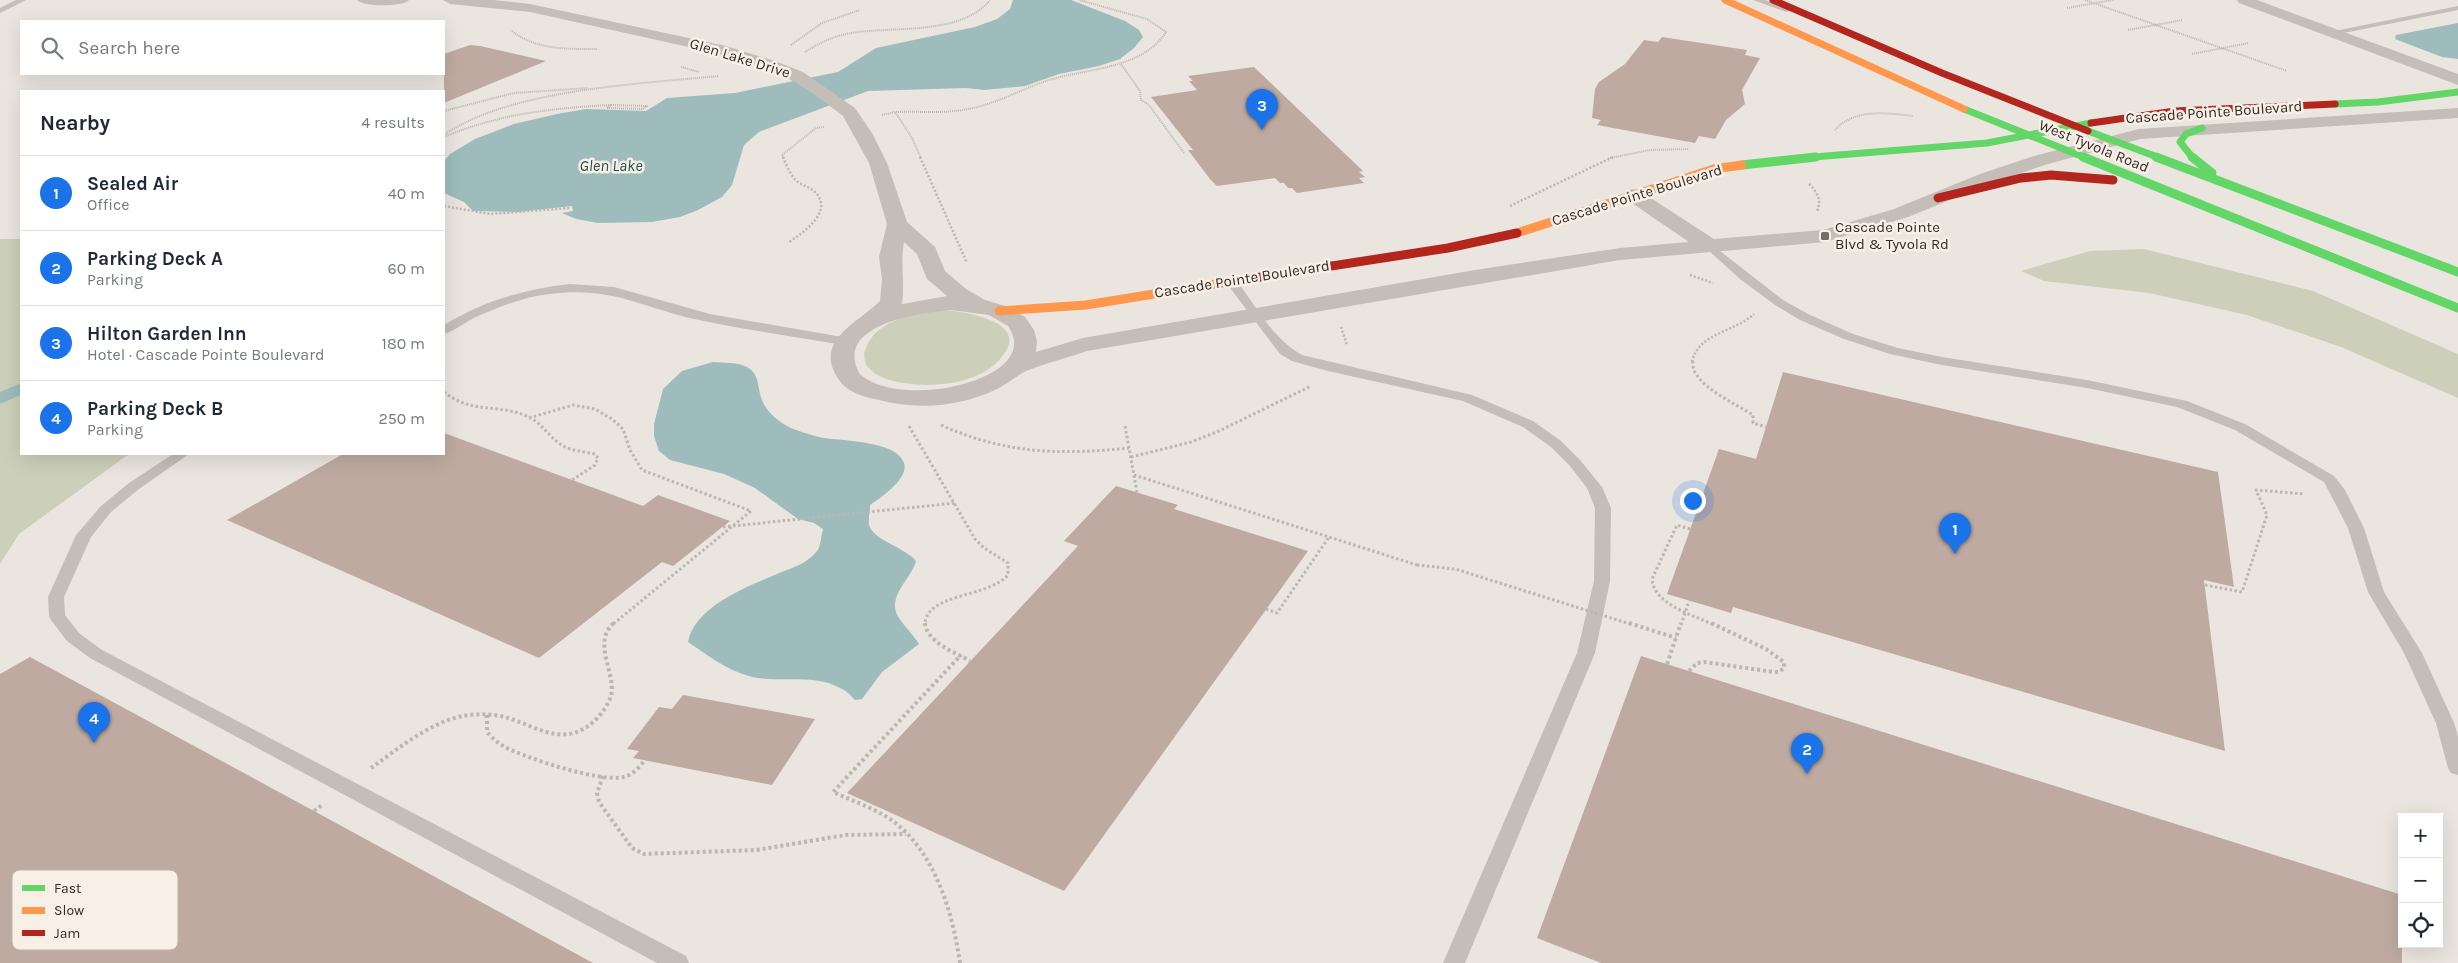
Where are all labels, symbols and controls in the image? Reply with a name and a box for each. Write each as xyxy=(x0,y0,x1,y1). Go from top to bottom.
search box xyxy=(20,20,445,75)
icon: search xyxy=(38,34,66,62)
street label: Glen Lake Drive xyxy=(688,34,792,82)
text: Search here xyxy=(78,37,180,59)
pin: 3 xyxy=(1246,89,1278,130)
street label: Cascade Pointe Boulevard xyxy=(2125,97,2303,127)
text: Nearby xyxy=(40,111,110,135)
text: 4 results xyxy=(361,113,425,132)
street label: West Tyvola Road xyxy=(2036,116,2152,176)
water label: Glen Lake xyxy=(579,156,643,175)
street label: Cascade Pointe Boulevard xyxy=(1550,161,1724,229)
text: Sealed Air xyxy=(87,173,178,195)
text: 1 xyxy=(53,184,59,203)
text: 40 m xyxy=(388,184,425,203)
text: Office xyxy=(87,195,130,214)
place label: Cascade Pointe Blvd & Tyvola Rd xyxy=(1835,218,1949,253)
marker: Cascade Pointe Blvd & Tyvola Rd xyxy=(1819,230,1831,242)
text: Parking Deck A xyxy=(87,248,223,270)
street label: Cascade Pointe Boulevard xyxy=(1153,256,1331,302)
text: 2 xyxy=(51,259,61,278)
text: 60 m xyxy=(388,259,425,278)
text: Parking xyxy=(87,270,143,289)
text: Hilton Garden Inn xyxy=(87,323,247,345)
text: 3 xyxy=(51,334,61,353)
text: 180 m xyxy=(382,334,425,353)
text: Hotel · Cascade Pointe Boulevard xyxy=(87,345,324,364)
text: Parking Deck B xyxy=(87,398,223,420)
text: 4 xyxy=(51,409,61,428)
text: 250 m xyxy=(378,409,425,428)
text: Parking xyxy=(87,420,143,439)
your location xyxy=(1680,488,1706,514)
pin: 1 xyxy=(1939,513,1971,554)
pin: 4 xyxy=(78,702,110,743)
pin: 2 xyxy=(1791,733,1823,774)
map controls xyxy=(2398,813,2443,948)
button: + xyxy=(2398,813,2443,858)
button: − xyxy=(2398,858,2443,903)
legend xyxy=(12,870,178,950)
text: Fast xyxy=(54,880,81,897)
text: Slow xyxy=(54,902,84,919)
button: locate xyxy=(2398,903,2443,948)
text: Jam xyxy=(54,925,80,942)

